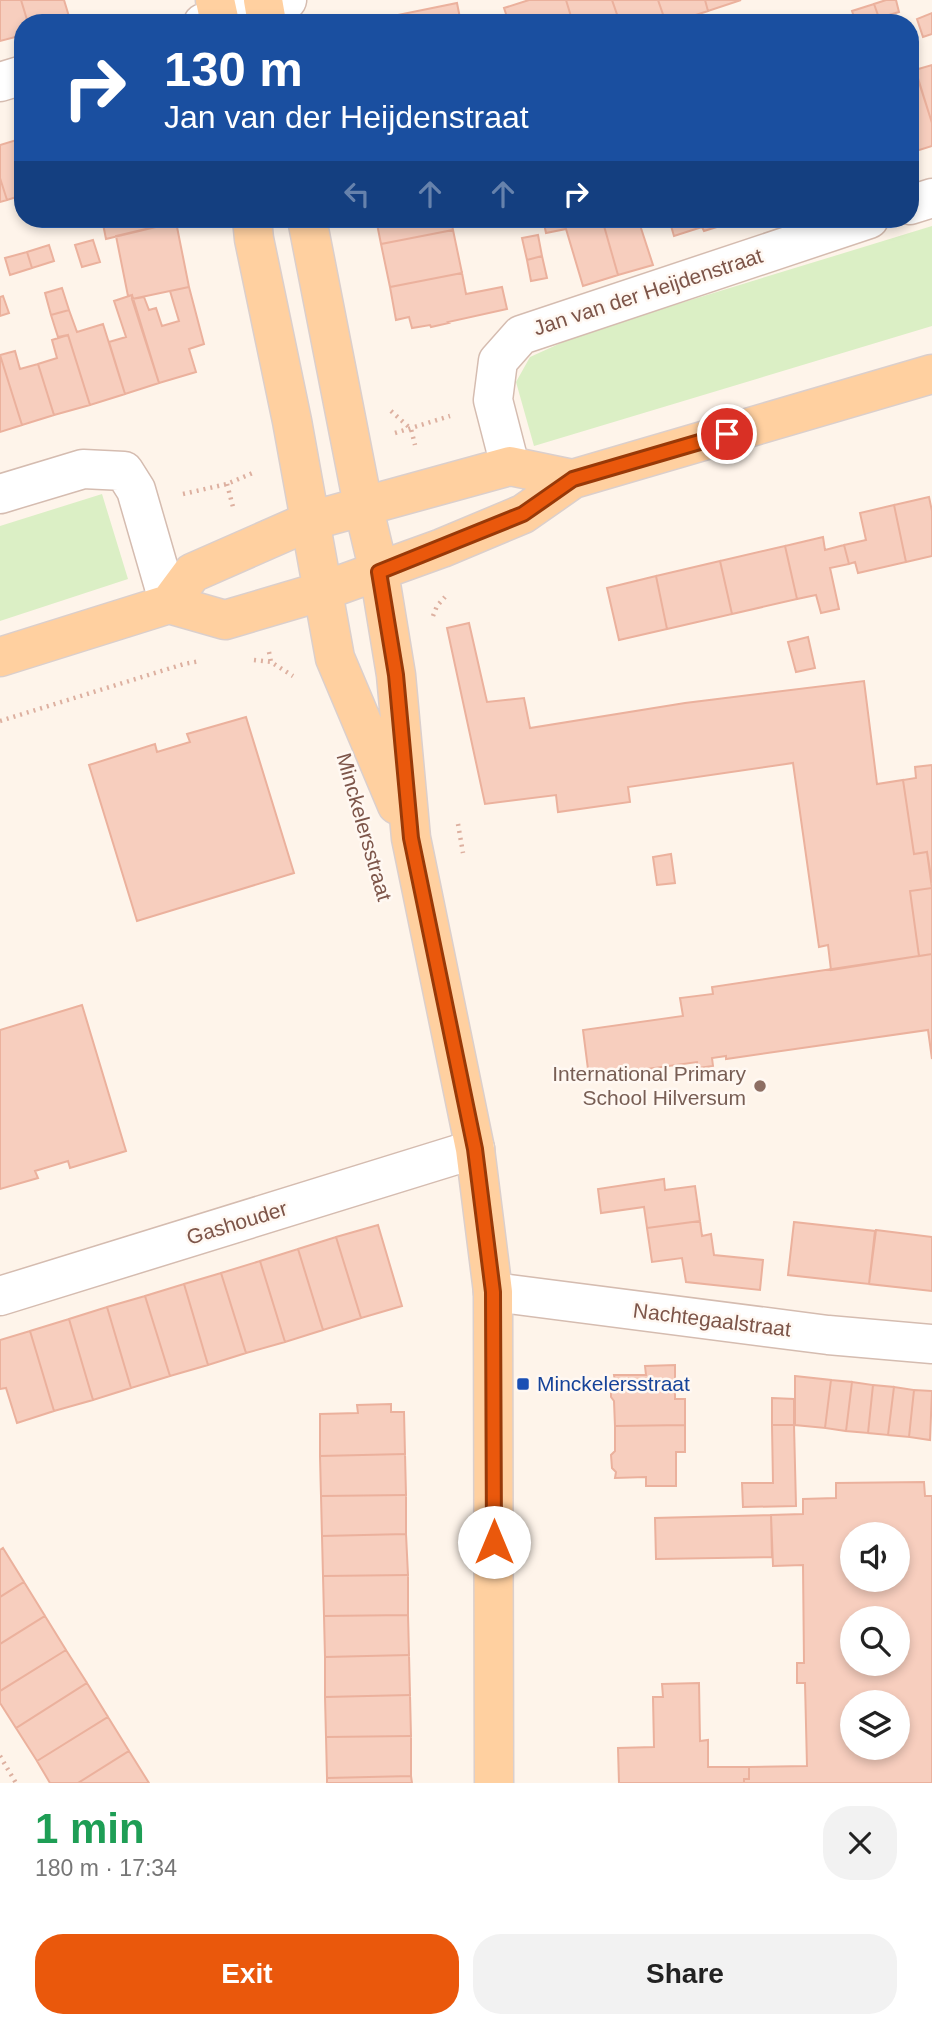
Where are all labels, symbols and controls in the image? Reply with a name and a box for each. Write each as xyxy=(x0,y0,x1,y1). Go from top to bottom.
icon: right xyxy=(49,42,140,133)
text: 130 m xyxy=(164,42,303,96)
text: Jan van der Heijdenstraat xyxy=(164,99,529,135)
icon: left xyxy=(338,175,376,213)
icon: ahead xyxy=(411,175,449,213)
icon: ahead xyxy=(484,175,522,213)
icon: right xyxy=(557,175,595,213)
street label: Jan van der Heijdenstraat xyxy=(530,244,765,339)
pin xyxy=(697,404,757,464)
icon: arrive xyxy=(708,415,746,453)
street label: Minckelersstraat xyxy=(332,750,397,904)
place label: International Primary School Hilversum xyxy=(552,1062,746,1109)
marker: International Primary School Hilversum xyxy=(752,1078,768,1094)
street label: Gashouder xyxy=(184,1196,290,1249)
street label: Nachtegaalstraat xyxy=(632,1298,792,1341)
place label: Minckelersstraat xyxy=(537,1372,690,1395)
marker: Minckelersstraat xyxy=(515,1376,531,1392)
position arrow xyxy=(457,1505,531,1579)
map controls xyxy=(840,1522,910,1760)
button: sound xyxy=(840,1522,910,1592)
button: search xyxy=(840,1606,910,1676)
button: layers xyxy=(840,1690,910,1760)
text: 1 min xyxy=(35,1805,145,1852)
button: close xyxy=(823,1806,897,1880)
text: 180 m · 17:34 xyxy=(35,1855,177,1881)
button: Exit xyxy=(35,1934,459,2014)
button: Share xyxy=(473,1934,897,2014)

